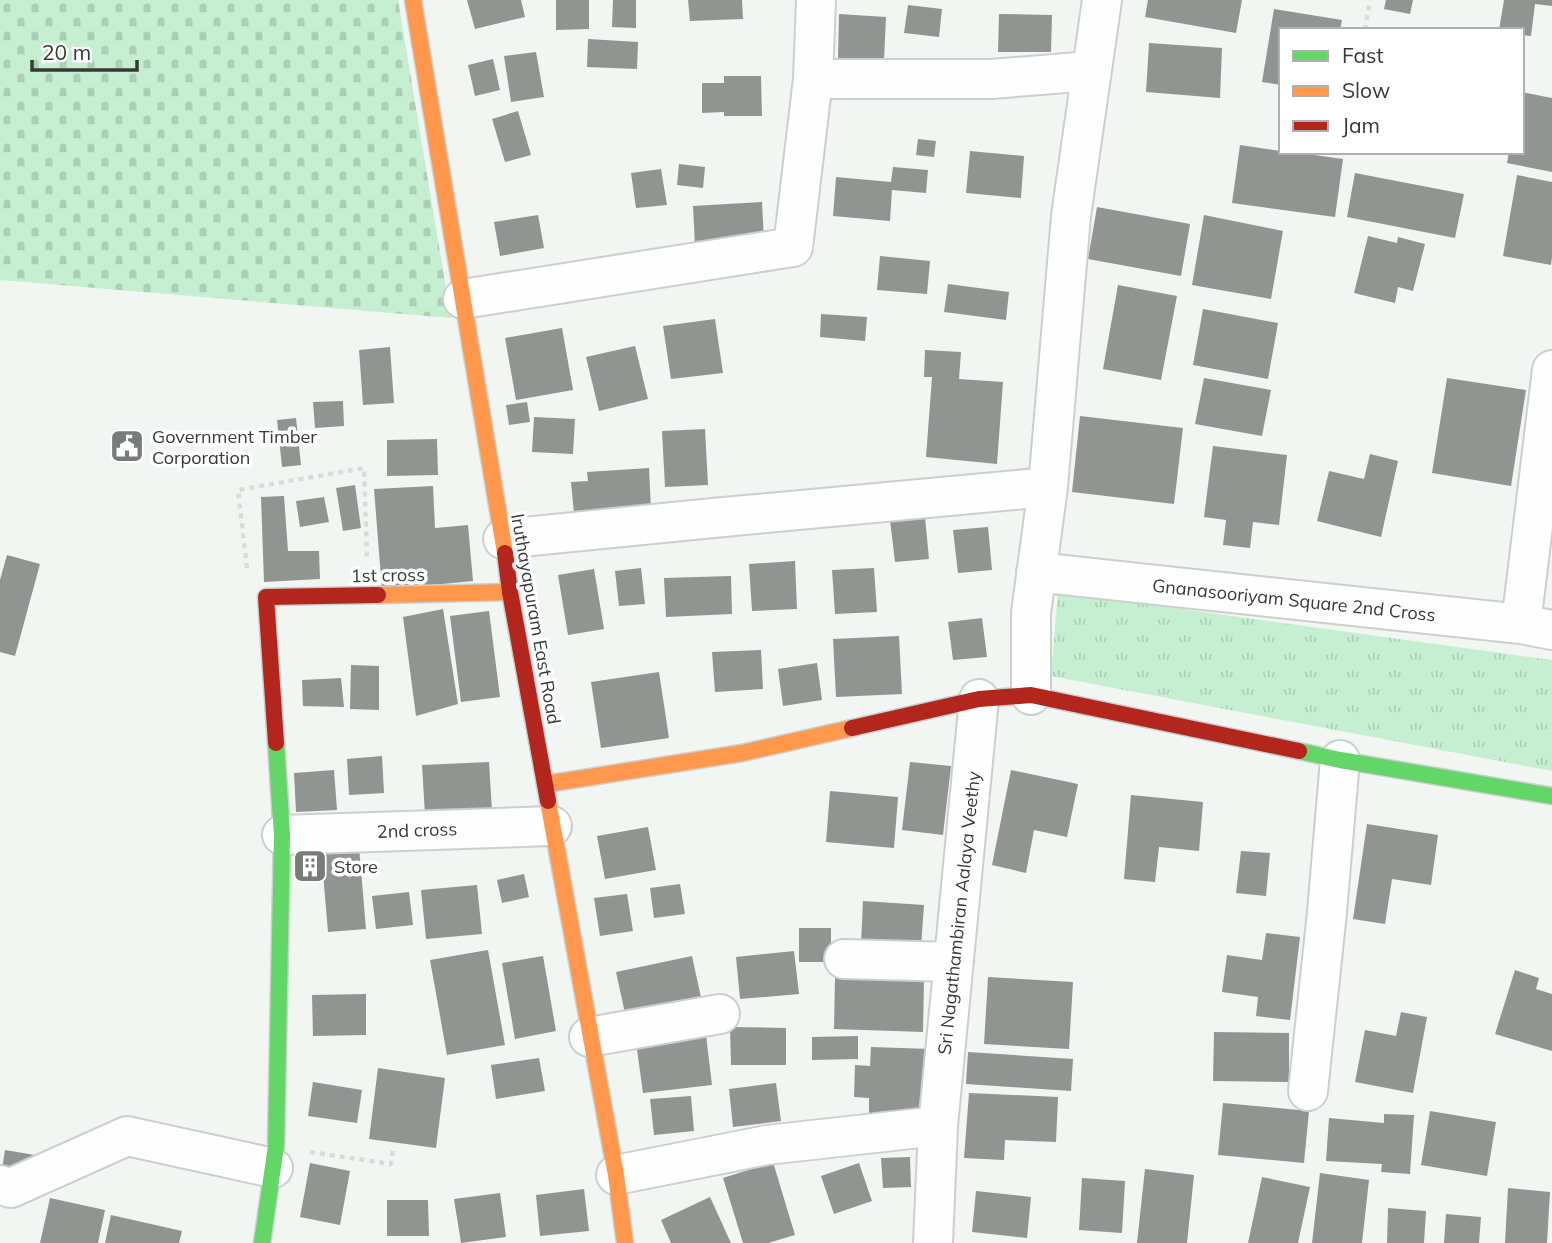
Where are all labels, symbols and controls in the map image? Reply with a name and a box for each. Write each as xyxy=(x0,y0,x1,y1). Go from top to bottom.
scale bar xyxy=(32,28,136,72)
legend xyxy=(1279,28,1524,154)
text: 20 m xyxy=(42,39,91,65)
text: Fast xyxy=(1342,42,1384,68)
text: Slow xyxy=(1342,77,1390,103)
text: Jam xyxy=(1342,112,1380,138)
place label: Government Timber Corporation xyxy=(152,425,317,469)
public building icon: Government Timber Corporation xyxy=(108,427,146,465)
street label: Iruthayapuram East Road xyxy=(506,512,566,726)
street label: 1st cross xyxy=(351,563,425,587)
street label: Gnanasooriyam Square 2nd Cross xyxy=(1151,574,1437,626)
street label: Sri Nagathambiran Aalaya Veethy xyxy=(933,770,985,1056)
street label: 2nd cross xyxy=(376,817,458,843)
building icon: Store xyxy=(291,847,329,885)
place label: Store xyxy=(334,855,378,878)

